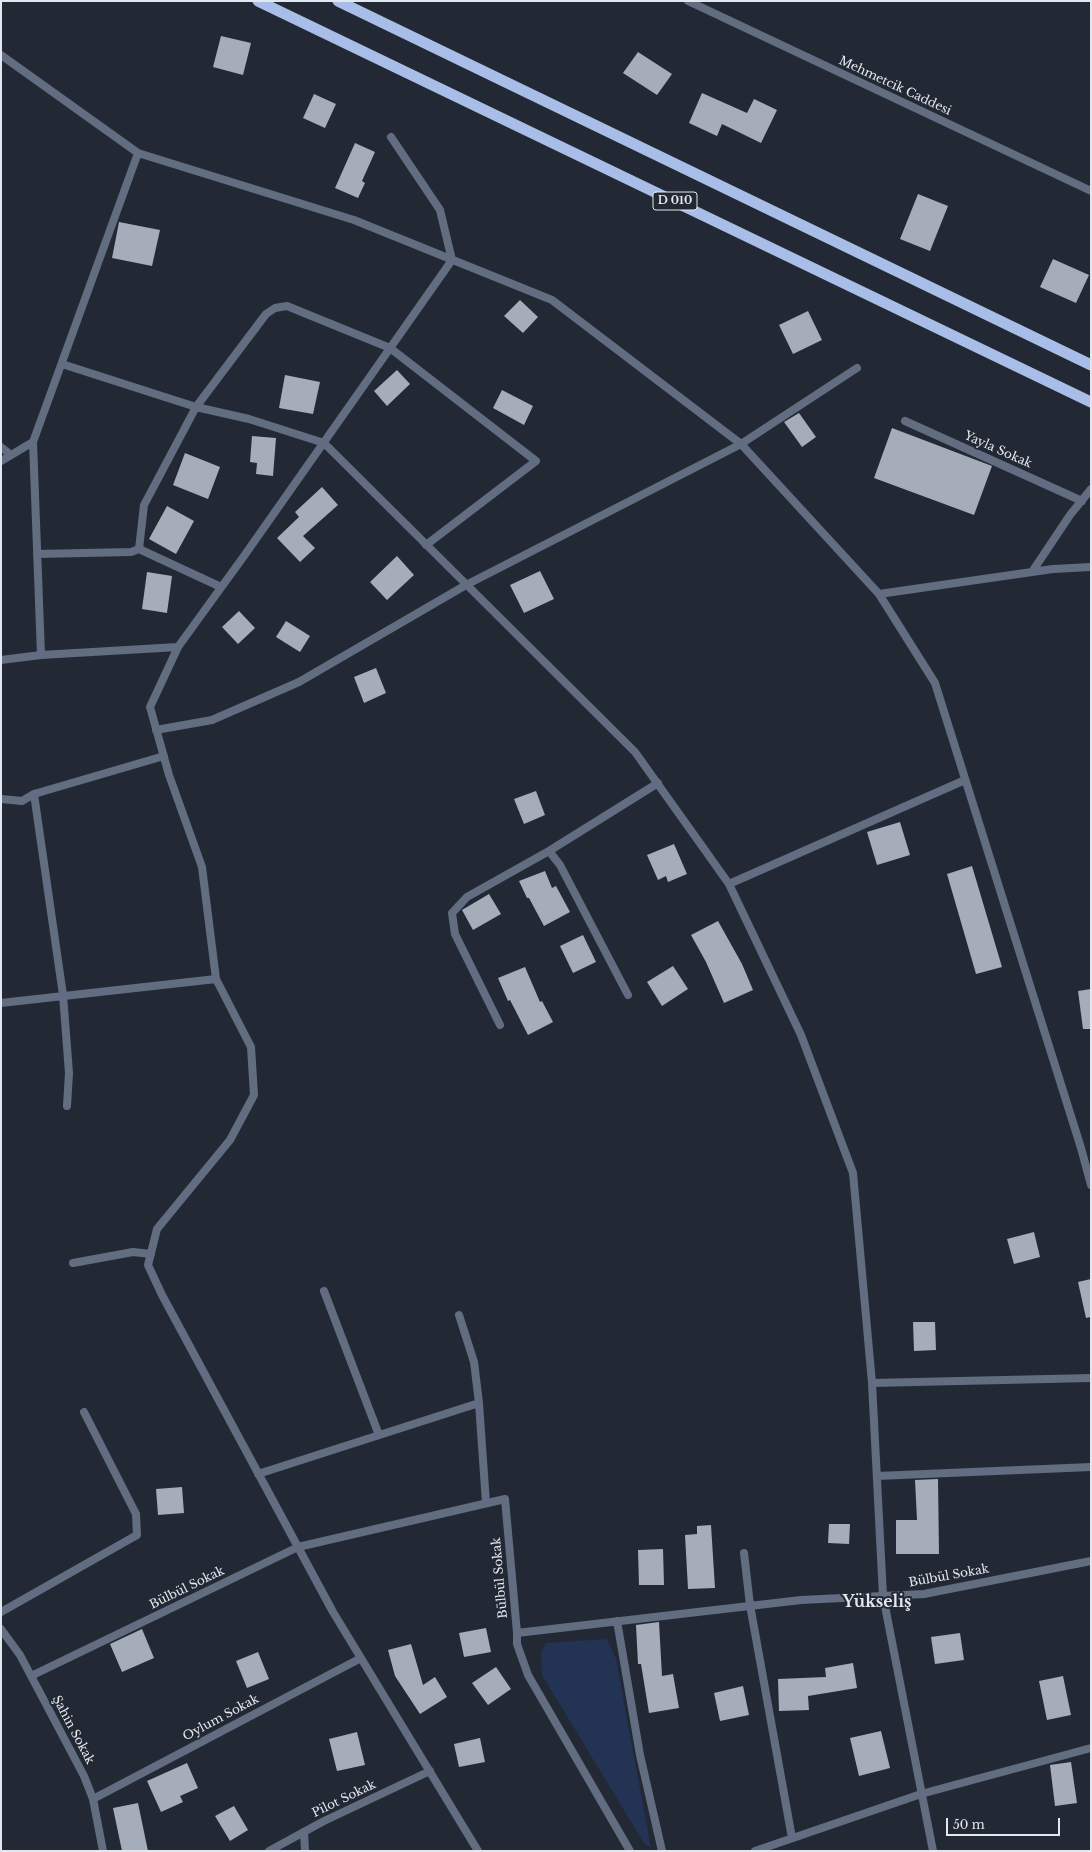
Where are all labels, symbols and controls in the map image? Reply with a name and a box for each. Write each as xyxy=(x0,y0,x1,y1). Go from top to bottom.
street label: Mehmetcik Caddesi xyxy=(836,54,954,118)
road number: D 010 xyxy=(653,192,697,210)
street label: Yayla Sokak xyxy=(962,429,1034,471)
street label: Bülbül Sokak xyxy=(489,1537,511,1619)
street label: Bülbül Sokak xyxy=(908,1562,990,1590)
street label: Bülbül Sokak xyxy=(147,1564,227,1612)
district label: Yükseliş xyxy=(843,1592,911,1612)
street label: Oylum Sokak xyxy=(180,1692,262,1744)
street label: Şahin Sokak xyxy=(49,1693,97,1767)
street label: Pilot Sokak xyxy=(310,1777,378,1821)
scale bar xyxy=(948,1810,1062,1836)
text: 50 m xyxy=(953,1817,985,1832)

